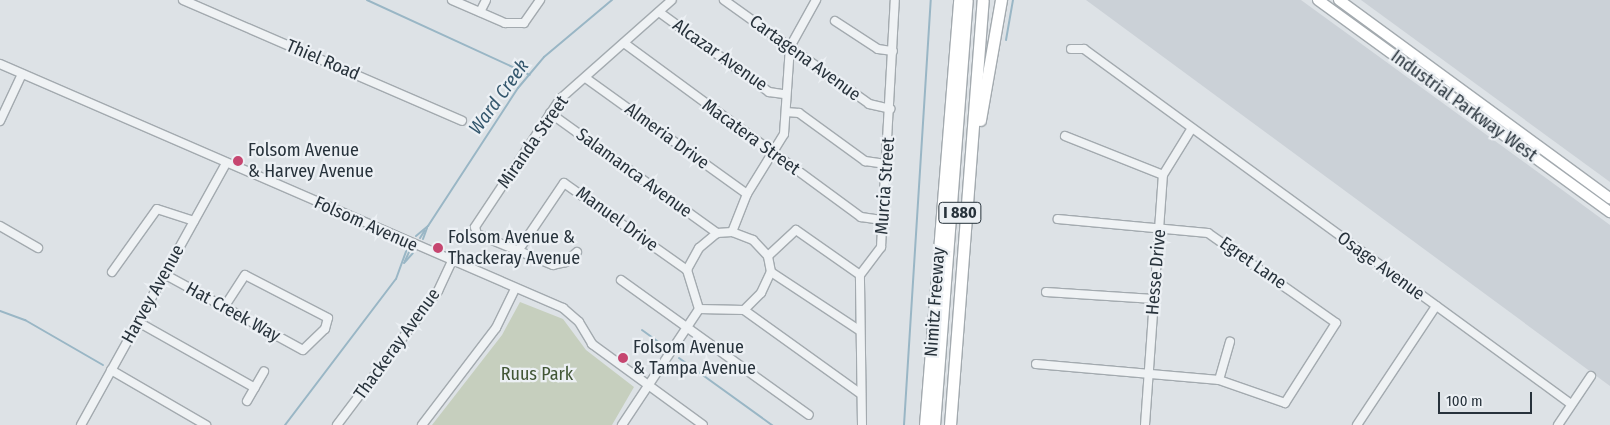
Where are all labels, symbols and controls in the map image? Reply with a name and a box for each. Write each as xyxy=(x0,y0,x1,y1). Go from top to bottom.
street label: Cartagena Avenue xyxy=(745,10,865,106)
street label: Alcazar Avenue xyxy=(668,14,772,96)
street label: Thiel Road xyxy=(283,35,363,85)
street label: Industrial Parkway West xyxy=(1387,46,1541,166)
water label: Ward Creek xyxy=(464,55,534,139)
street label: Miranda Street xyxy=(493,91,573,193)
street label: Macatera Street xyxy=(698,94,804,180)
street label: Almeria Drive xyxy=(621,98,713,174)
street label: Salamanca Avenue xyxy=(572,124,696,222)
street label: Murcia Street xyxy=(871,137,899,235)
place label: Folsom Avenue & Harvey Avenue xyxy=(248,140,373,182)
marker: Folsom Avenue & Harvey Avenue xyxy=(232,155,244,167)
street label: Manuel Drive xyxy=(572,182,662,256)
street label: Folsom Avenue xyxy=(311,192,421,256)
road number: I 880 xyxy=(938,200,982,227)
place label: Folsom Avenue & Thackeray Avenue xyxy=(448,227,580,270)
street label: Osage Avenue xyxy=(1333,227,1429,305)
street label: Hesse Drive xyxy=(1141,228,1171,316)
street label: Egret Lane xyxy=(1216,232,1290,294)
street label: Harvey Avenue xyxy=(117,241,189,347)
marker: Folsom Avenue & Thackeray Avenue xyxy=(432,242,444,254)
street label: Nimitz Freeway xyxy=(920,246,950,358)
street label: Hat Creek Way xyxy=(182,277,284,347)
street label: Thackeray Avenue xyxy=(349,284,445,404)
place label: Folsom Avenue & Tampa Avenue xyxy=(633,337,756,379)
marker: Folsom Avenue & Tampa Avenue xyxy=(617,352,629,364)
park label: Ruus Park xyxy=(501,363,573,385)
scale bar xyxy=(1440,382,1534,414)
text: 100 m xyxy=(1446,392,1483,410)

